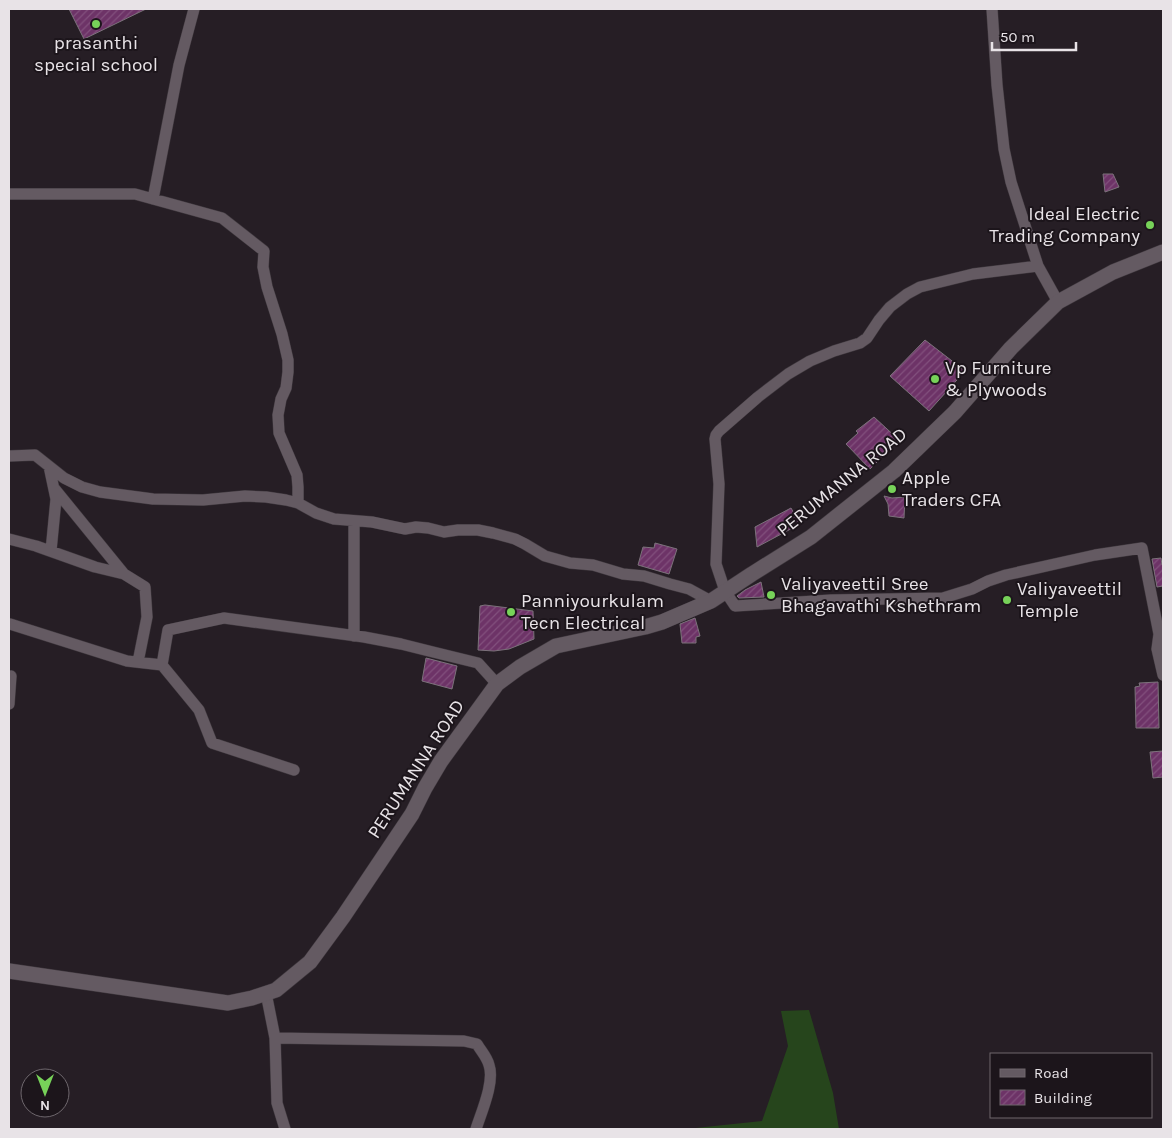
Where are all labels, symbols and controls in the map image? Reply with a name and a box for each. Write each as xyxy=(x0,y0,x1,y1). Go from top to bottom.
marker: prasanthi special school xyxy=(90,18,102,30)
scale bar xyxy=(992,20,1076,52)
text: 50 m xyxy=(1000,28,1035,46)
place label: prasanthi special school xyxy=(34,32,158,76)
place label: Ideal Electric Trading Company xyxy=(989,203,1140,247)
marker: Ideal Electric Trading Company xyxy=(1144,219,1156,231)
place label: Vp Furniture & Plywoods xyxy=(945,357,1052,401)
marker: Vp Furniture & Plywoods xyxy=(929,373,941,385)
street label: PERUMANNA ROAD xyxy=(773,423,911,541)
place label: Apple Traders CFA xyxy=(902,467,1001,511)
marker: Apple Traders CFA xyxy=(886,483,898,495)
place label: Valiyaveettil Sree Bhagavathi Kshethram xyxy=(781,573,981,617)
place label: Valiyaveettil Temple xyxy=(1017,578,1122,622)
marker: Valiyaveettil Sree Bhagavathi Kshethram xyxy=(765,589,777,601)
place label: Panniyourkulam Tecn Electrical xyxy=(521,590,664,634)
marker: Valiyaveettil Temple xyxy=(1001,594,1013,606)
marker: Panniyourkulam Tecn Electrical xyxy=(505,606,517,618)
street label: PERUMANNA ROAD xyxy=(363,695,469,843)
legend xyxy=(990,1053,1152,1118)
text: Road xyxy=(1034,1064,1069,1082)
north arrow xyxy=(20,1068,70,1118)
text: Building xyxy=(1034,1089,1092,1107)
text: N xyxy=(40,1097,50,1114)

